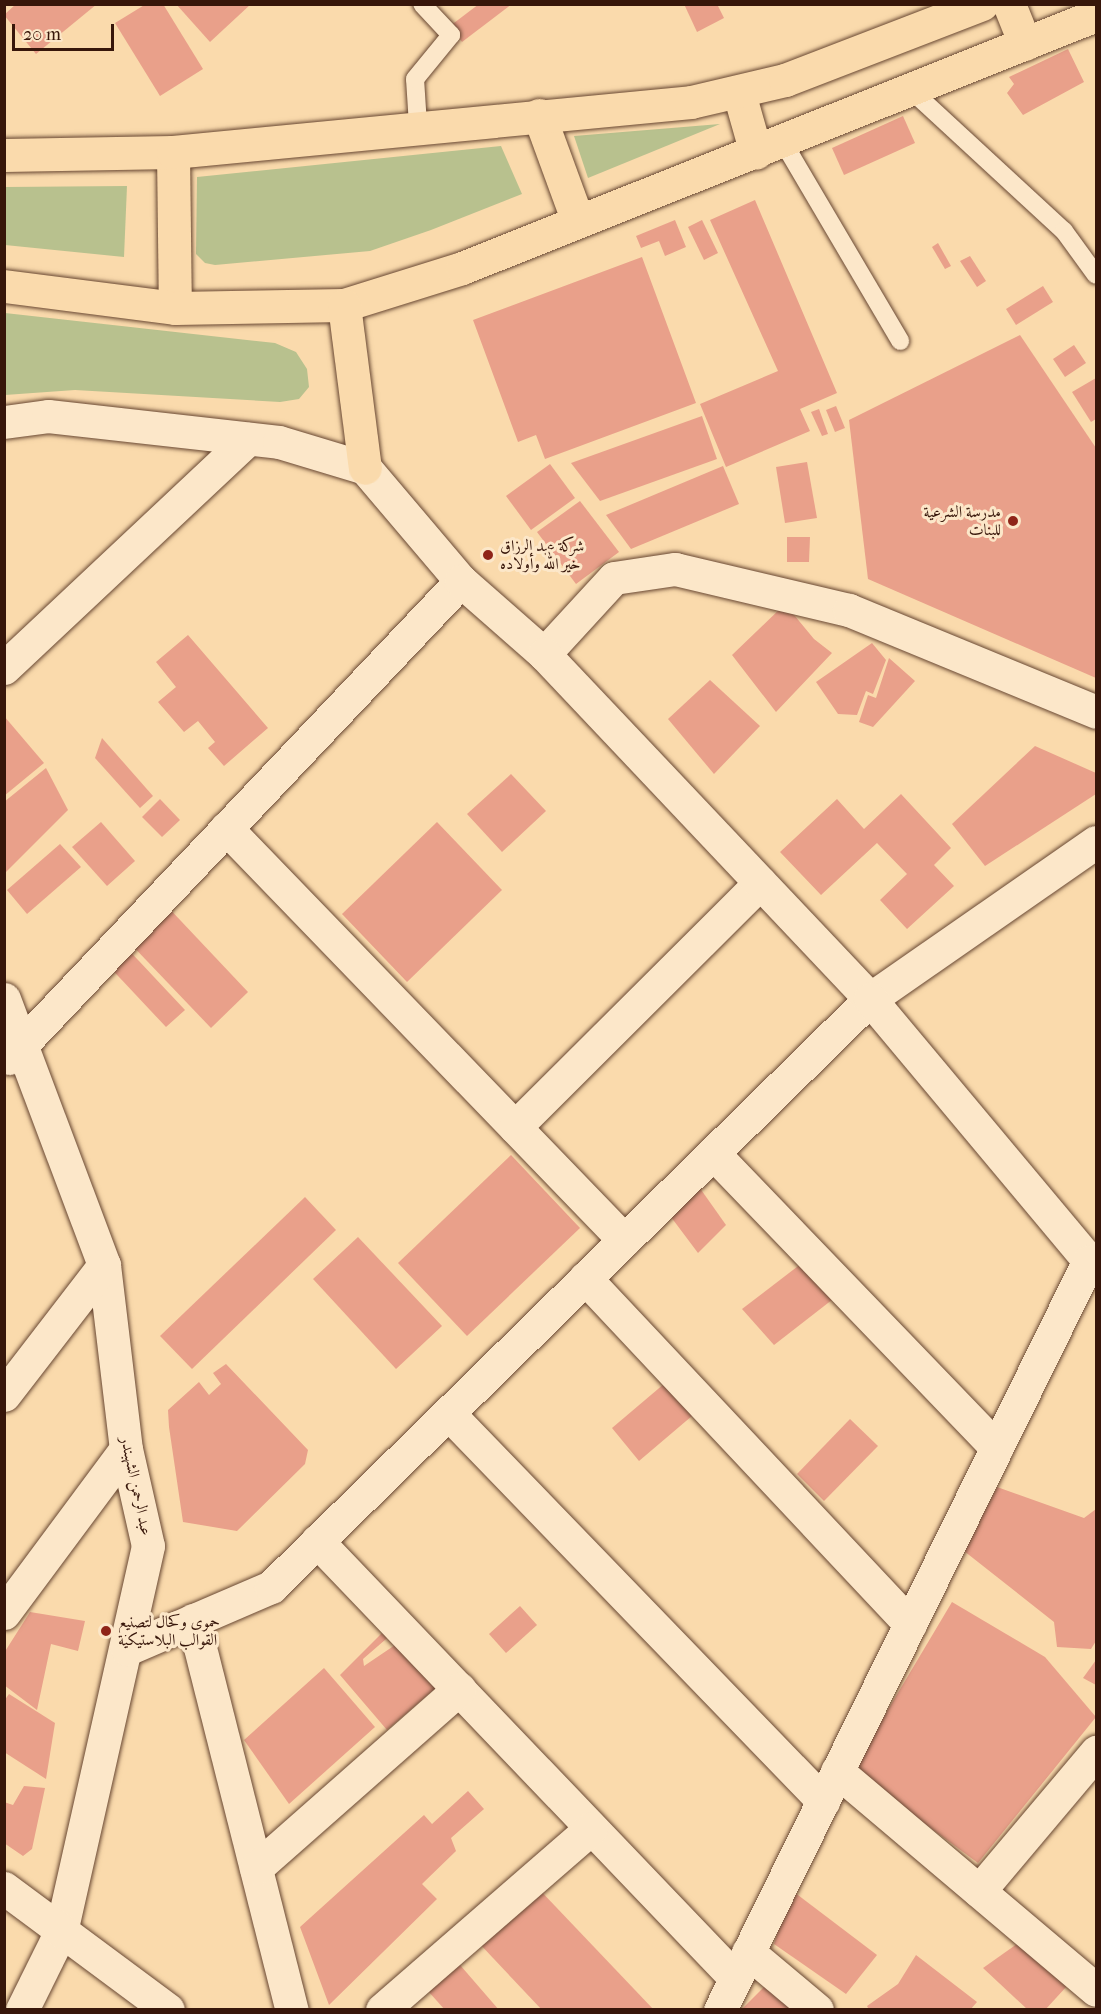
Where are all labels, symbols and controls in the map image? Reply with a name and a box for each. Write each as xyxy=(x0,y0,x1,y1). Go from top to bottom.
scale bar xyxy=(15,12,117,50)
text: 20 m xyxy=(23,24,61,45)
place label: مدرسة الشرعية للبنات xyxy=(923,502,1001,540)
marker: مدرسة الشرعية للبنات xyxy=(1006,514,1020,528)
place label: شركة عبد الرزاق خير الله وأولاده xyxy=(500,536,584,574)
marker: شركة عبد الرزاق خير الله وأولاده xyxy=(481,548,495,562)
street label: عبد الرحمن الشهبندر xyxy=(116,1435,156,1537)
place label: حموي وكحال لتصنيع القوالب البلاستيكية xyxy=(118,1612,220,1650)
marker: حموي وكحال لتصنيع القوالب البلاستيكية xyxy=(99,1624,113,1638)

